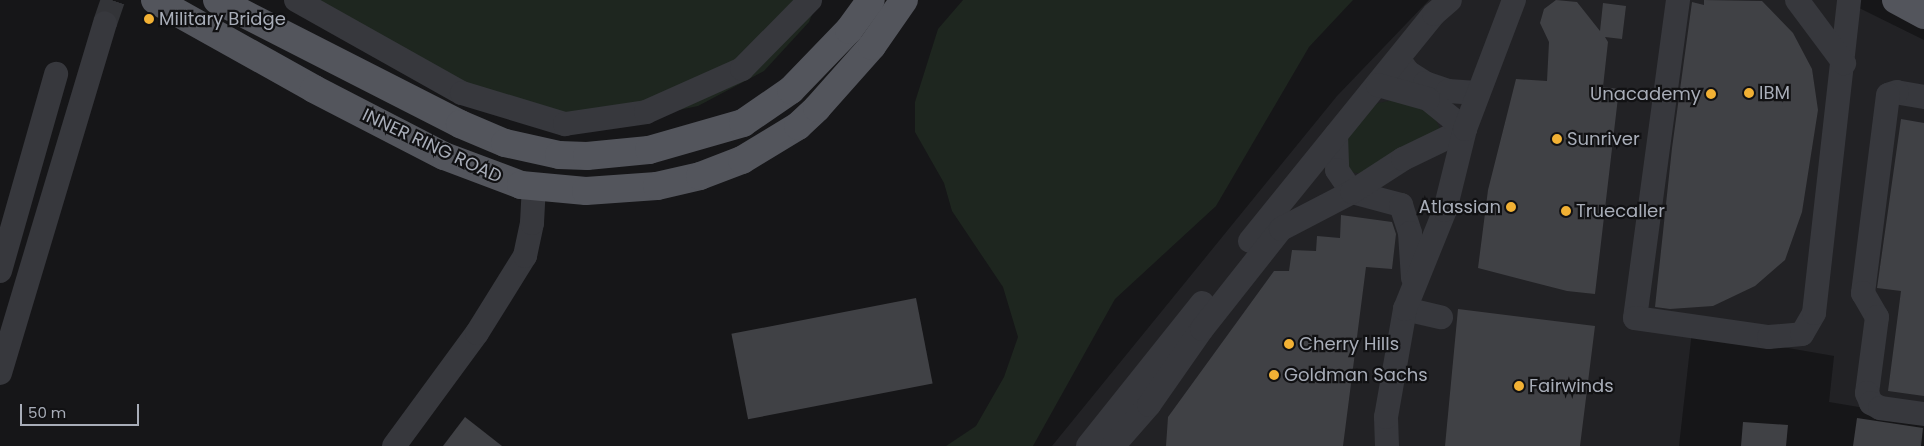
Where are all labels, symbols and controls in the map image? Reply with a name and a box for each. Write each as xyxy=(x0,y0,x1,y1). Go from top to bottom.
place label: Military Bridge xyxy=(159,8,286,30)
marker: Military Bridge xyxy=(143,13,155,25)
place label: IBM xyxy=(1759,82,1790,104)
place label: Unacademy xyxy=(1590,83,1701,105)
marker: IBM xyxy=(1743,87,1755,99)
marker: Unacademy xyxy=(1705,88,1717,100)
street label: INNER RING ROAD xyxy=(359,104,505,188)
place label: Sunriver xyxy=(1567,128,1640,150)
marker: Sunriver xyxy=(1551,133,1563,145)
place label: Atlassian xyxy=(1419,196,1501,218)
place label: Truecaller xyxy=(1576,200,1665,222)
marker: Atlassian xyxy=(1505,201,1517,213)
marker: Truecaller xyxy=(1560,205,1572,217)
place label: Cherry Hills xyxy=(1299,333,1399,355)
marker: Cherry Hills xyxy=(1283,338,1295,350)
place label: Goldman Sachs xyxy=(1284,364,1428,386)
marker: Goldman Sachs xyxy=(1268,369,1280,381)
place label: Fairwinds xyxy=(1529,375,1614,397)
marker: Fairwinds xyxy=(1513,380,1525,392)
scale bar xyxy=(22,394,141,426)
text: 50 m xyxy=(28,402,66,423)

